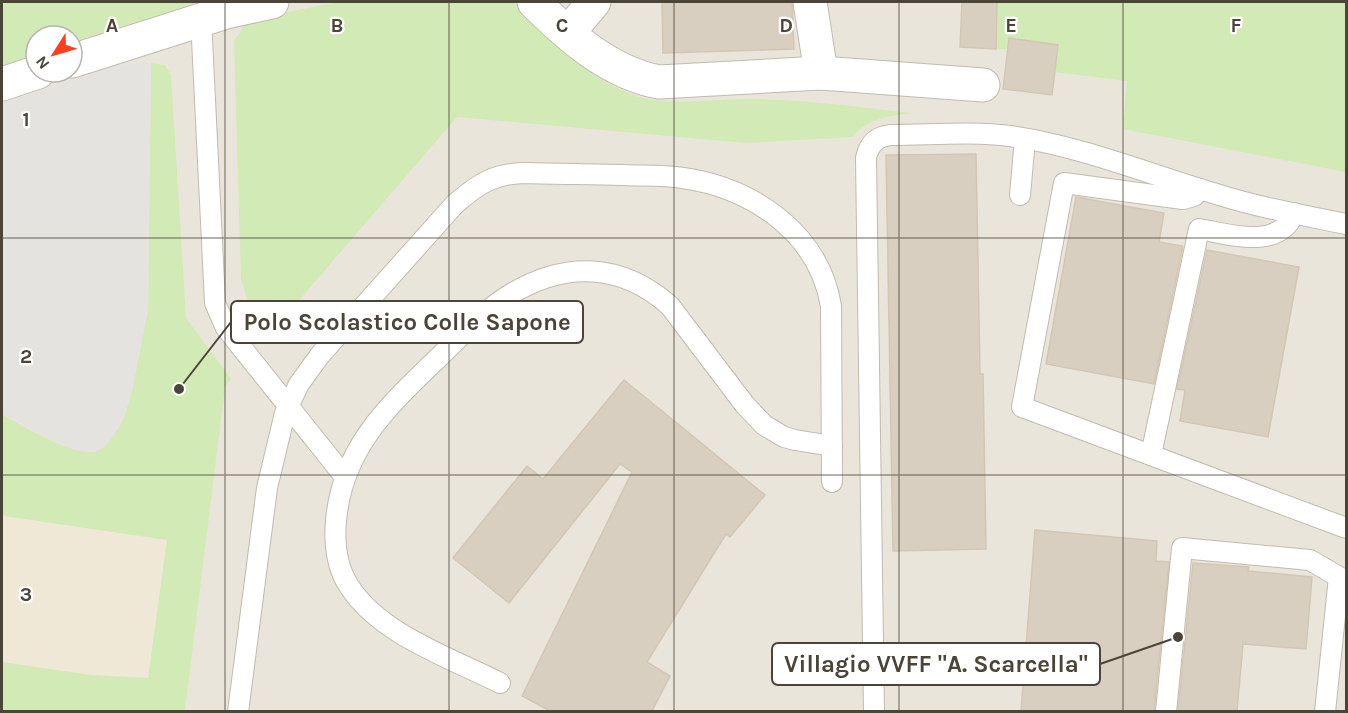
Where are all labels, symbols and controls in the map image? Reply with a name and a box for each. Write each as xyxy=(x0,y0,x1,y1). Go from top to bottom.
text: A xyxy=(106,14,119,37)
text: B xyxy=(331,14,343,37)
text: C xyxy=(556,14,568,37)
text: D xyxy=(779,14,793,37)
text: E xyxy=(1005,14,1017,37)
text: F xyxy=(1231,14,1242,37)
north arrow xyxy=(24,24,84,84)
text: N xyxy=(31,52,53,73)
text: 1 xyxy=(22,108,30,131)
callout: Polo Scolastico Colle Sapone xyxy=(231,301,583,343)
text: Polo Scolastico Colle Sapone xyxy=(243,308,571,336)
text: 2 xyxy=(20,345,32,368)
text: 3 xyxy=(20,583,32,606)
callout: Villagio VVFF "A. Scarcella" xyxy=(772,643,1100,685)
text: Villagio VVFF "A. Scarcella" xyxy=(784,650,1088,678)

